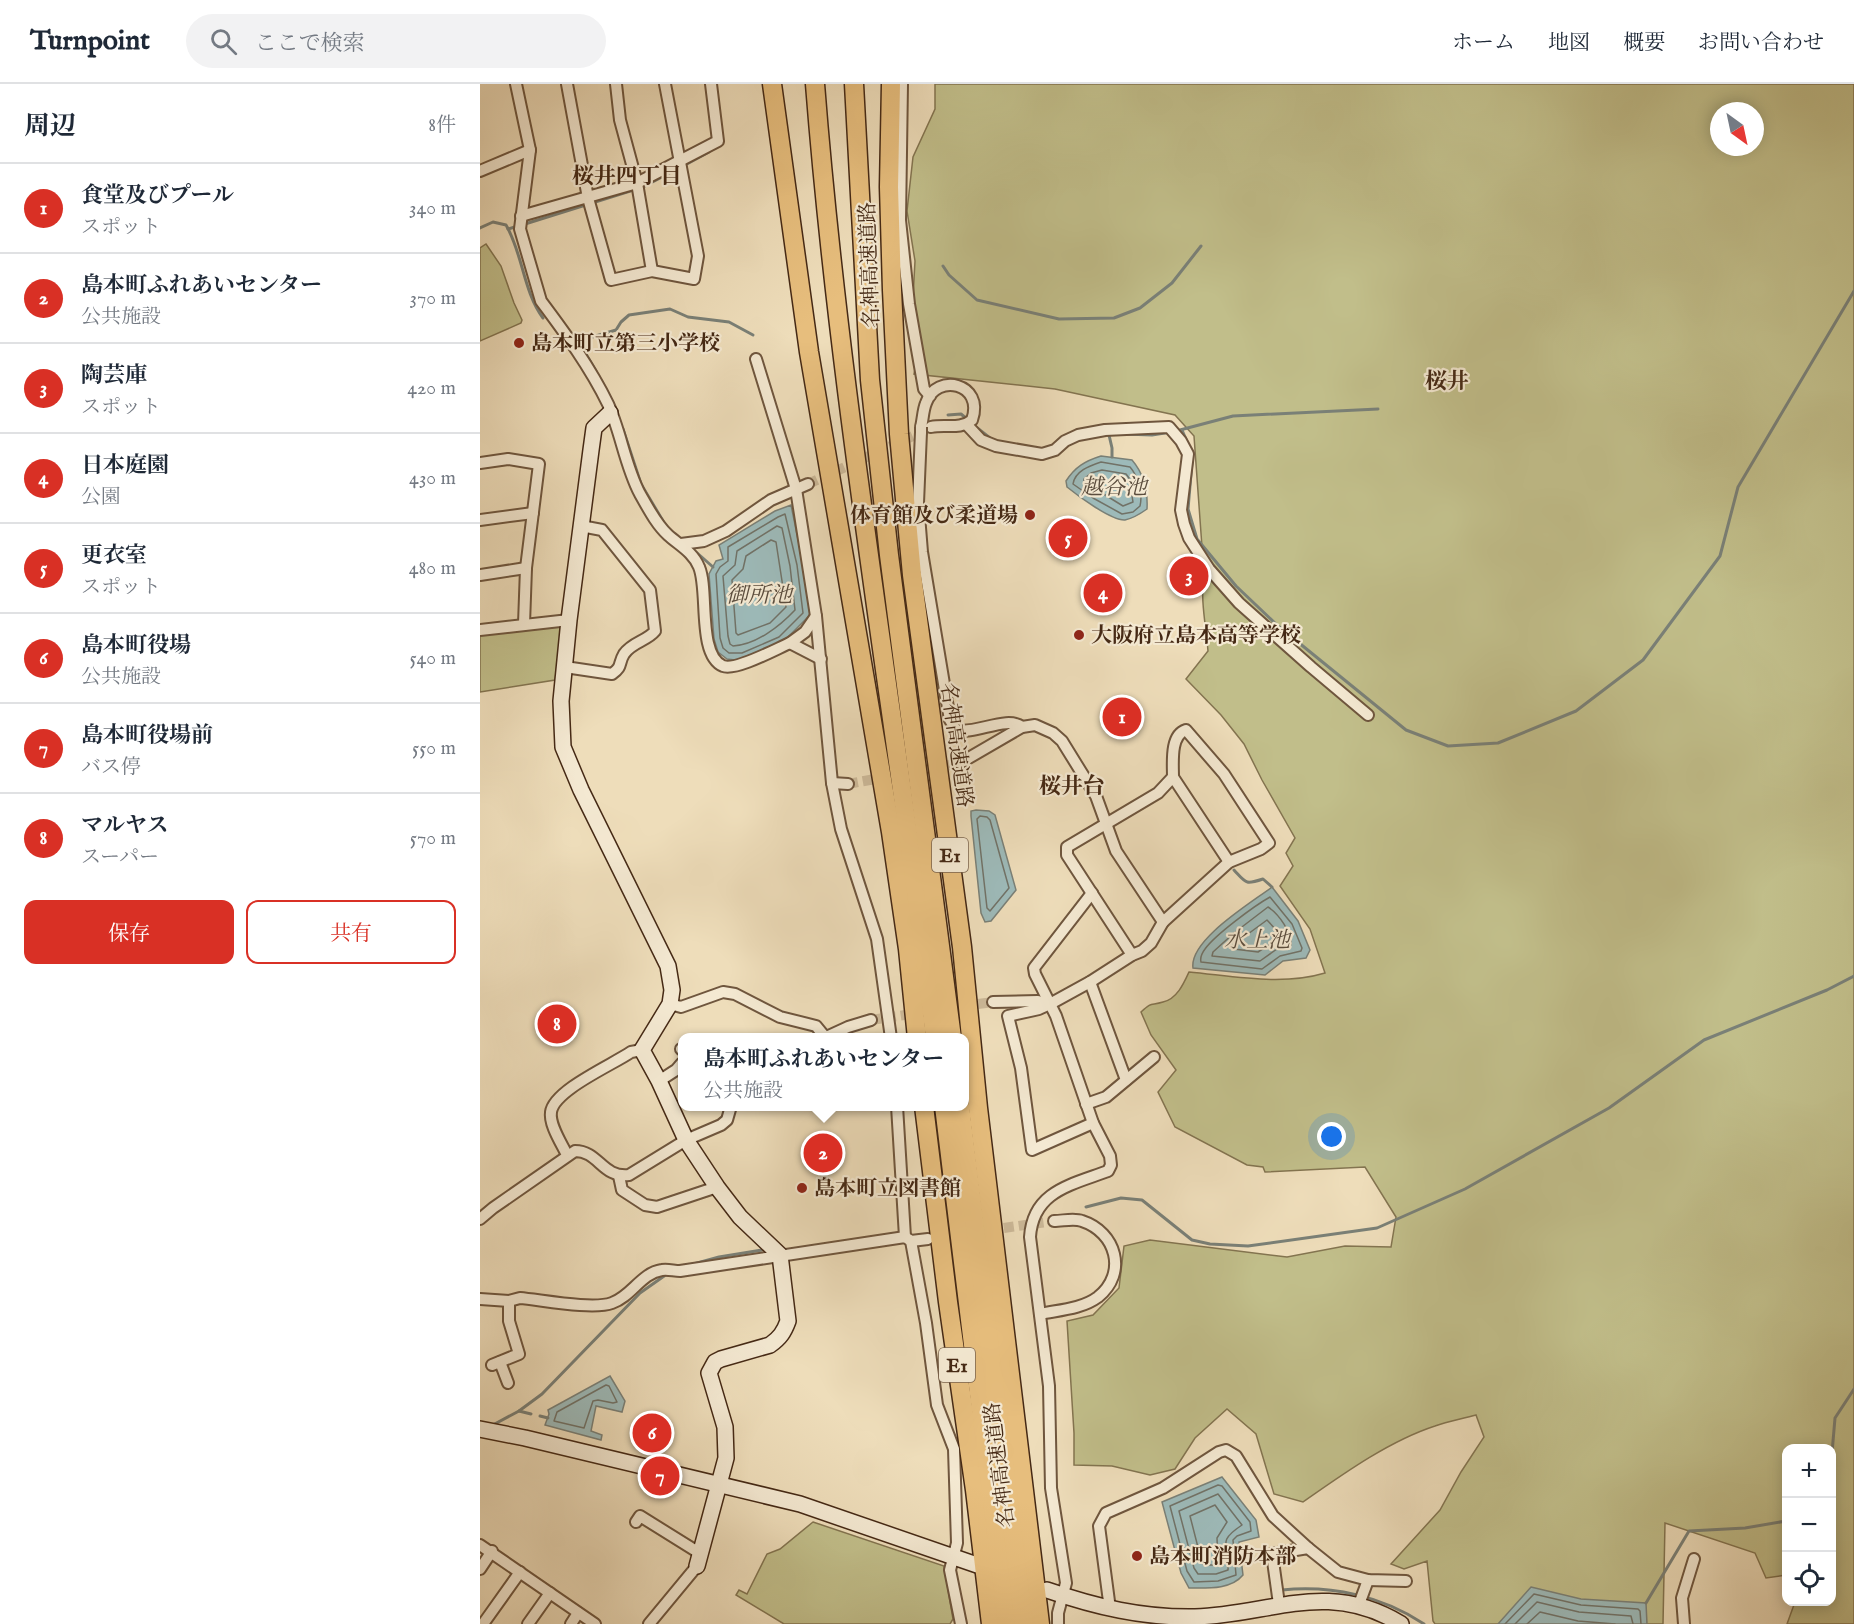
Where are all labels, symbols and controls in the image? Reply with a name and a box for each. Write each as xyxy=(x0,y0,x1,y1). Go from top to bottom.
search box xyxy=(186,14,606,68)
text: Turnpoint xyxy=(30,24,150,59)
icon: search xyxy=(207,25,240,58)
text: ここで検索 xyxy=(255,30,365,58)
text: ホーム xyxy=(1452,30,1515,57)
text: 地図 xyxy=(1548,30,1590,57)
text: 概要 xyxy=(1623,30,1665,57)
text: お問い合わせ xyxy=(1698,30,1824,57)
north arrow xyxy=(1710,102,1764,156)
text: 周辺 xyxy=(24,110,76,143)
text: 8件 xyxy=(428,113,456,138)
district label: 桜井四丁目 xyxy=(572,163,682,191)
text: 食堂及びプール xyxy=(81,182,234,210)
text: 1 xyxy=(40,196,47,221)
text: 340 m xyxy=(409,196,456,221)
street label: 名神高速道路 xyxy=(855,202,886,328)
text: スポット xyxy=(81,215,161,240)
text: 島本町ふれあいセンター xyxy=(81,272,322,300)
text: 2 xyxy=(39,286,48,311)
text: 370 m xyxy=(410,286,456,311)
text: 公共施設 xyxy=(81,305,161,330)
place label: 島本町立第三小学校 xyxy=(531,331,720,358)
marker: 島本町立第三小学校 xyxy=(512,336,526,350)
text: 陶芸庫 xyxy=(81,362,147,390)
district label: 桜井 xyxy=(1425,368,1469,396)
text: 3 xyxy=(40,376,47,401)
text: 420 m xyxy=(407,376,456,401)
text: スポット xyxy=(81,395,161,420)
text: 日本庭園 xyxy=(81,452,169,480)
text: 4 xyxy=(39,466,48,491)
text: 430 m xyxy=(409,466,456,491)
water label: 越谷池 xyxy=(1081,474,1150,502)
text: 公園 xyxy=(81,485,121,510)
place label: 体育館及び柔道場 xyxy=(850,503,1018,530)
marker: 体育館及び柔道場 xyxy=(1023,508,1037,522)
pin: 5 xyxy=(1048,516,1088,560)
text: 更衣室 xyxy=(81,542,147,570)
pin: 3 xyxy=(1170,554,1208,598)
text: 5 xyxy=(40,556,47,581)
text: 480 m xyxy=(409,556,456,581)
pin: 4 xyxy=(1084,570,1122,616)
text: スポット xyxy=(81,575,161,600)
water label: 御所池 xyxy=(726,582,795,610)
place label: 大阪府立島本高等学校 xyxy=(1091,623,1301,650)
marker: 大阪府立島本高等学校 xyxy=(1072,628,1086,642)
text: 島本町役場 xyxy=(81,632,191,660)
text: 6 xyxy=(39,646,48,671)
text: 540 m xyxy=(409,646,456,671)
text: 公共施設 xyxy=(81,665,161,690)
street label: 名神高速道路 xyxy=(933,681,978,809)
pin: 1 xyxy=(1102,694,1142,740)
text: 島本町役場前 xyxy=(81,722,213,750)
text: 7 xyxy=(39,736,48,761)
text: 550 m xyxy=(412,736,456,761)
text: バス停 xyxy=(81,755,141,780)
district label: 桜井台 xyxy=(1039,773,1105,801)
text: マルヤス xyxy=(81,812,169,840)
text: 8 xyxy=(40,826,47,851)
text: 570 m xyxy=(410,826,456,851)
road number: E1 xyxy=(932,838,968,872)
text: スーパー xyxy=(81,845,159,870)
button: 保存 xyxy=(24,900,234,964)
button: 共有 xyxy=(246,900,456,964)
water label: 水上池 xyxy=(1224,927,1293,955)
pin: 8 xyxy=(538,1002,577,1046)
popup xyxy=(678,1033,969,1111)
text: 島本町ふれあいセンター xyxy=(703,1046,944,1074)
text: 公共施設 xyxy=(703,1079,783,1104)
your location xyxy=(1317,1122,1346,1151)
pin: 2 xyxy=(804,1130,842,1176)
place label: 島本町立図書館 xyxy=(814,1176,961,1203)
marker: 島本町立図書館 xyxy=(795,1181,809,1195)
road number: E1 xyxy=(939,1348,975,1382)
street label: 名神高速道路 xyxy=(979,1401,1022,1529)
pin: 6 xyxy=(632,1410,672,1456)
map controls xyxy=(1782,1444,1836,1606)
button: + xyxy=(1782,1444,1836,1498)
pin: 7 xyxy=(640,1454,680,1498)
button: − xyxy=(1782,1498,1836,1552)
place label: 島本町消防本部 xyxy=(1149,1544,1296,1571)
marker: 島本町消防本部 xyxy=(1130,1549,1144,1563)
button: locate xyxy=(1782,1552,1836,1606)

